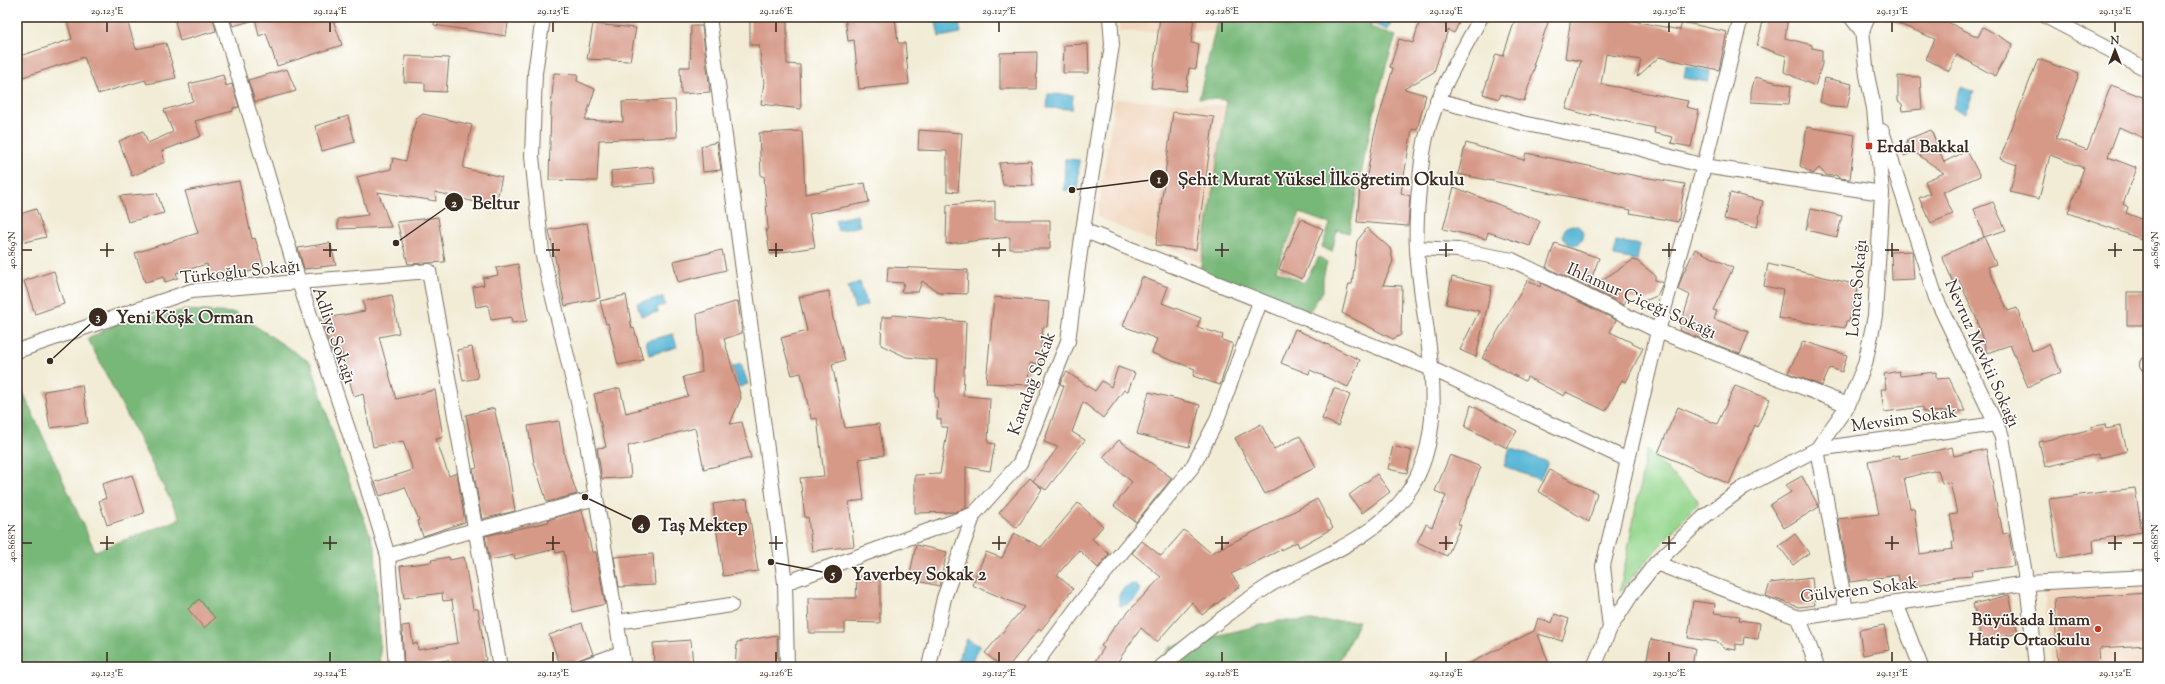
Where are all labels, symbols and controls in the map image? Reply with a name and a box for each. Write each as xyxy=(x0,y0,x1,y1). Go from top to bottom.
text: 29.123°E xyxy=(91,4,123,19)
text: 29.124°E xyxy=(313,4,347,19)
text: 29.125°E xyxy=(537,4,569,19)
text: 29.126°E xyxy=(759,4,793,19)
text: 29.127°E xyxy=(982,4,1016,19)
text: 29.128°E xyxy=(1205,4,1239,19)
text: 29.129°E xyxy=(1429,4,1463,19)
text: 29.130°E xyxy=(1652,4,1686,19)
text: 29.131°E xyxy=(1876,4,1908,19)
text: 29.132°E xyxy=(2099,4,2131,19)
north arrow xyxy=(2095,30,2135,70)
text: N xyxy=(2110,33,2120,49)
place label: Erdal Bakkal xyxy=(1877,136,1969,160)
marker: Erdal Bakkal xyxy=(1864,141,1874,151)
callout: Şehit Murat Yüksel İlköğretim Okulu xyxy=(1149,164,1472,194)
text: Şehit Murat Yüksel İlköğretim Okulu xyxy=(1178,167,1465,194)
text: 1 xyxy=(1156,171,1162,189)
callout: Beltur xyxy=(444,187,528,217)
text: Beltur xyxy=(472,192,520,218)
text: 2 xyxy=(451,195,457,213)
text: 40.869°N xyxy=(5,231,20,269)
text: 40.869°N xyxy=(2148,231,2163,269)
street label: Lonca Sokağı xyxy=(1842,238,1874,338)
street label: Türkoğlu Sokağı xyxy=(179,255,301,291)
street label: Ihlamur Çiçeği Sokağı xyxy=(1562,258,1720,346)
street label: Nevruz Mevkii Sokağı xyxy=(1938,276,2025,432)
street label: Adliye Sokağı xyxy=(305,284,361,388)
callout: Yeni Köşk Orman xyxy=(88,302,262,332)
text: Yeni Köşk Orman xyxy=(116,306,254,332)
text: 3 xyxy=(96,309,101,327)
street label: Karadağ Sokak xyxy=(1003,328,1063,439)
street label: Mevsim Sokak xyxy=(1850,401,1959,439)
callout: Taş Mektep xyxy=(631,509,756,539)
text: Taş Mektep xyxy=(659,514,747,540)
text: 4 xyxy=(637,517,644,535)
text: 40.868°N xyxy=(5,524,20,562)
text: 40.868°N xyxy=(2148,524,2163,562)
callout: Yaverbey Sokak 2 xyxy=(823,559,994,589)
text: Yaverbey Sokak 2 xyxy=(852,563,987,589)
text: 5 xyxy=(830,566,836,584)
street label: Gülveren Sokak xyxy=(1799,572,1919,610)
place label: Büyükada İmam Hatip Ortaokulu xyxy=(1969,609,2091,653)
marker: Büyükada İmam Hatip Ortaokulu xyxy=(2093,624,2103,634)
text: 29.123°E xyxy=(91,666,123,681)
text: 29.124°E xyxy=(313,666,347,681)
text: 29.125°E xyxy=(537,666,569,681)
text: 29.126°E xyxy=(759,666,793,681)
text: 29.127°E xyxy=(982,666,1016,681)
text: 29.128°E xyxy=(1205,666,1239,681)
text: 29.129°E xyxy=(1429,666,1463,681)
text: 29.130°E xyxy=(1652,666,1686,681)
text: 29.131°E xyxy=(1876,666,1908,681)
text: 29.132°E xyxy=(2099,666,2131,681)

